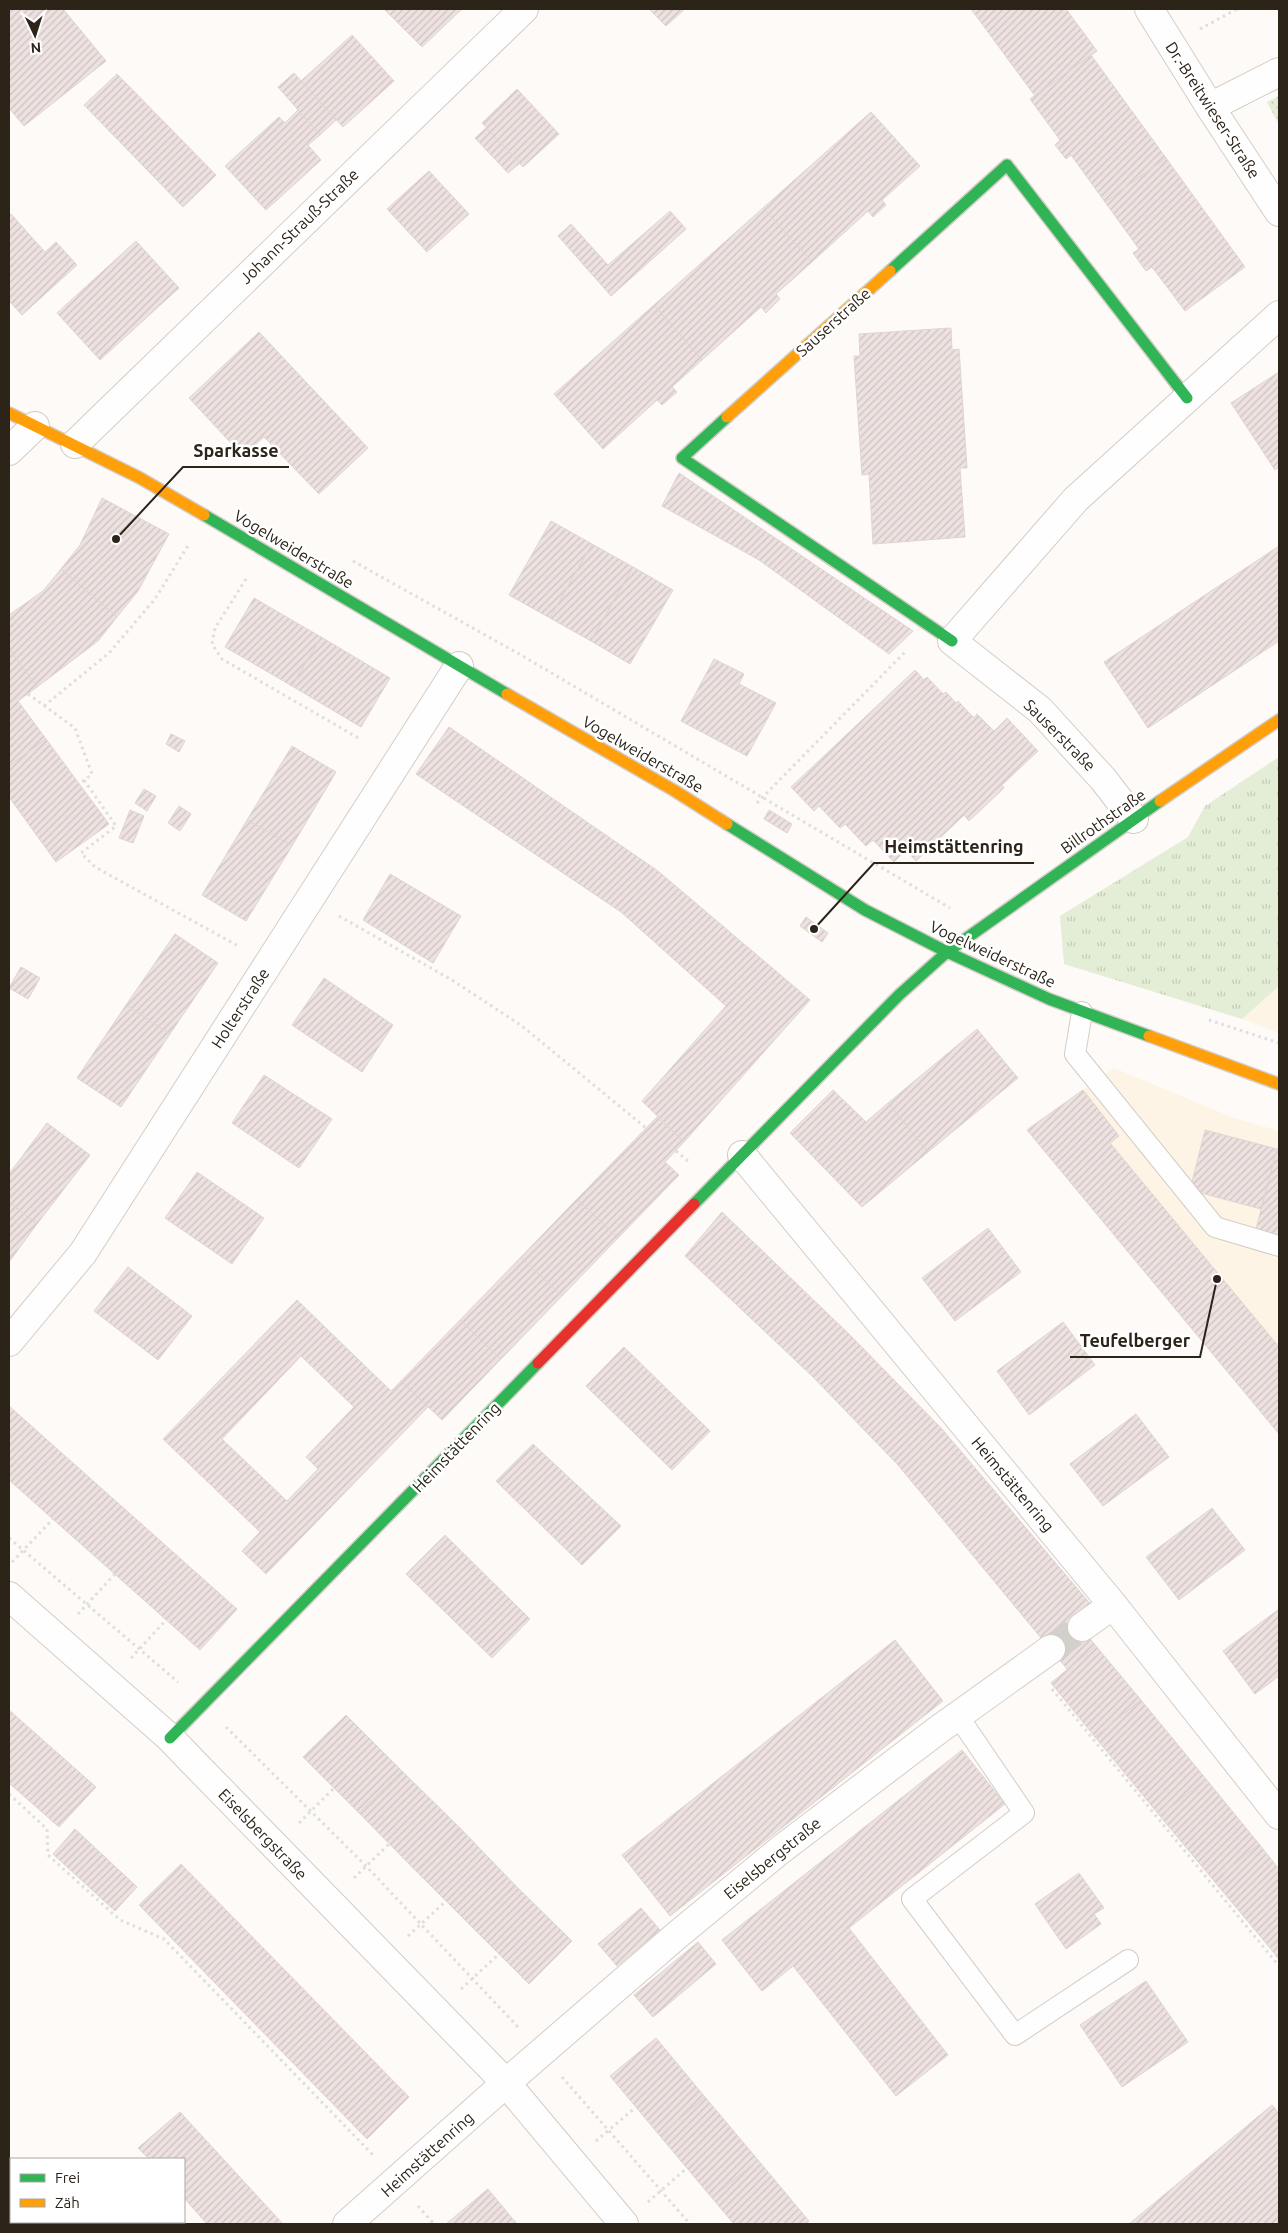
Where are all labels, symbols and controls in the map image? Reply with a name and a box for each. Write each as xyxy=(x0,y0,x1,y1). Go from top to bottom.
north arrow xyxy=(10,10,60,60)
street label: Dr.-Breitwieser-Straße xyxy=(1162,38,1264,182)
text: N xyxy=(30,40,42,56)
street label: Johann-Strauß-Straße xyxy=(236,165,362,287)
street label: Sauserstraße xyxy=(792,284,874,360)
callout: Sparkasse xyxy=(183,434,289,467)
text: Sparkasse xyxy=(193,440,279,460)
street label: Vogelweiderstraße xyxy=(231,506,357,592)
street label: Sauserstraße xyxy=(1021,696,1099,774)
street label: Vogelweiderstraße xyxy=(579,712,707,796)
street label: Billrothstraße xyxy=(1057,785,1149,857)
callout: Heimstättenring xyxy=(874,830,1034,863)
text: Heimstättenring xyxy=(884,836,1024,856)
street label: Vogelweiderstraße xyxy=(927,917,1059,991)
street label: Holterstraße xyxy=(207,965,273,1051)
callout: Teufelberger xyxy=(1070,1324,1200,1357)
text: Teufelberger xyxy=(1080,1330,1191,1350)
street label: Heimstättenring xyxy=(409,1398,503,1496)
street label: Heimstättenring xyxy=(968,1433,1058,1535)
street label: Eiselsbergstraße xyxy=(215,1785,311,1883)
street label: Eiselsbergstraße xyxy=(720,1813,824,1903)
street label: Heimstättenring xyxy=(377,2108,477,2200)
legend xyxy=(10,2158,185,2223)
text: Frei xyxy=(55,2169,80,2186)
text: Zäh xyxy=(55,2194,80,2211)

